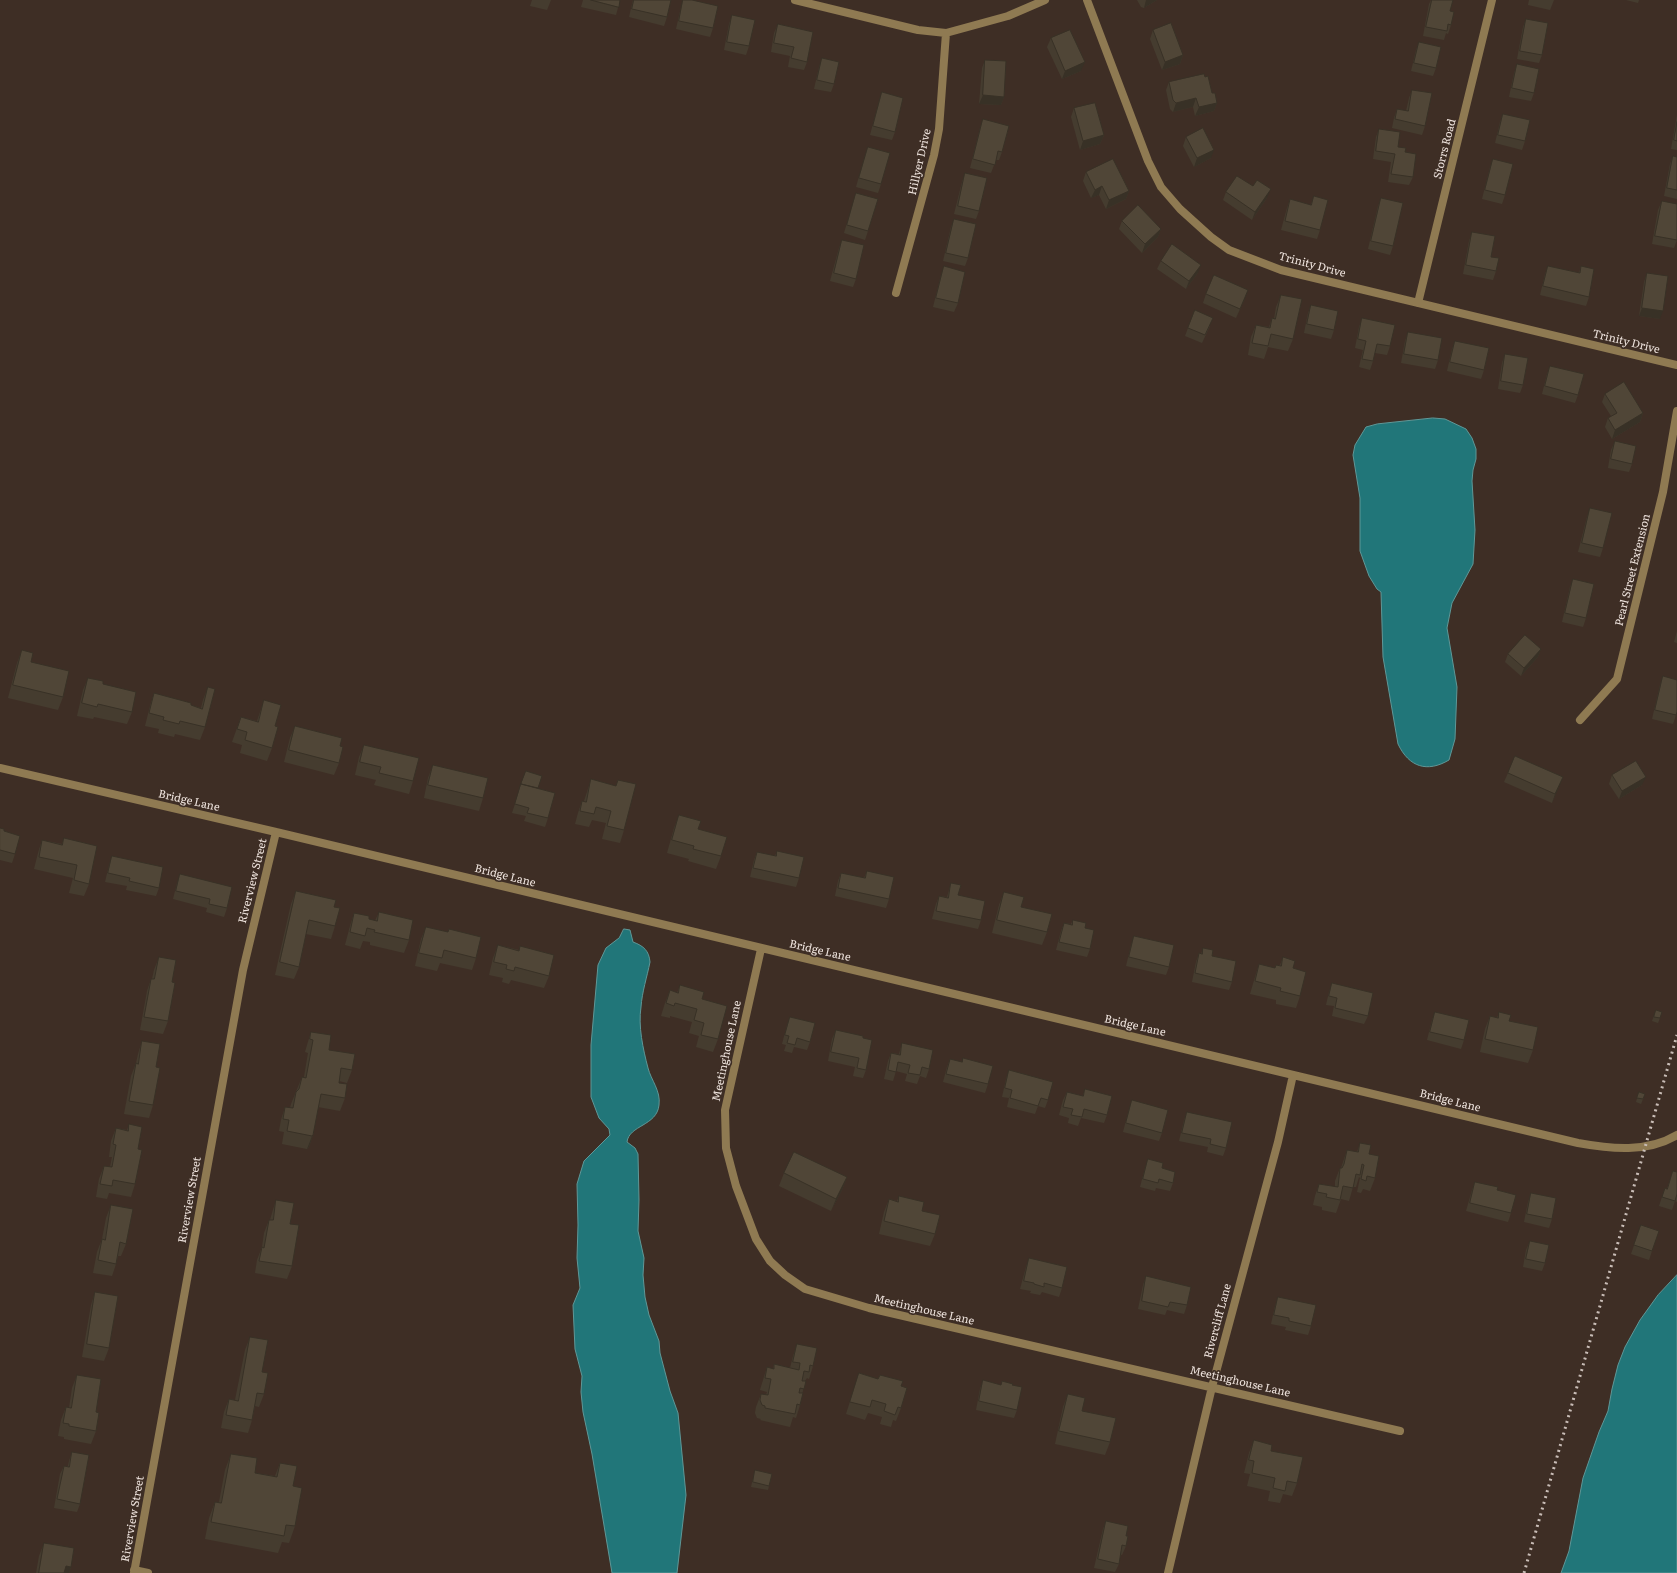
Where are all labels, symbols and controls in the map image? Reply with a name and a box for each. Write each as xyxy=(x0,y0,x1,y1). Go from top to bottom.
street label: Storrs Road xyxy=(1431,118,1459,180)
street label: Hillyer Drive xyxy=(906,127,934,197)
street label: Trinity Drive xyxy=(1277,250,1347,280)
street label: Trinity Drive xyxy=(1591,327,1661,357)
street label: Pearl Street Extension xyxy=(1613,512,1653,628)
street label: Bridge Lane xyxy=(157,788,221,814)
street label: Riverview Street xyxy=(236,837,270,925)
street label: Bridge Lane xyxy=(473,862,537,890)
street label: Bridge Lane xyxy=(788,938,852,964)
street label: Meetinghouse Lane xyxy=(710,999,744,1103)
street label: Bridge Lane xyxy=(1103,1013,1167,1039)
street label: Bridge Lane xyxy=(1418,1087,1482,1115)
street label: Riverview Street xyxy=(176,1156,204,1244)
street label: Rivercliff Lane xyxy=(1202,1282,1234,1360)
street label: Meetinghouse Lane xyxy=(872,1292,976,1328)
street label: Meetinghouse Lane xyxy=(1188,1364,1292,1400)
street label: Riverview Street xyxy=(119,1475,147,1563)

